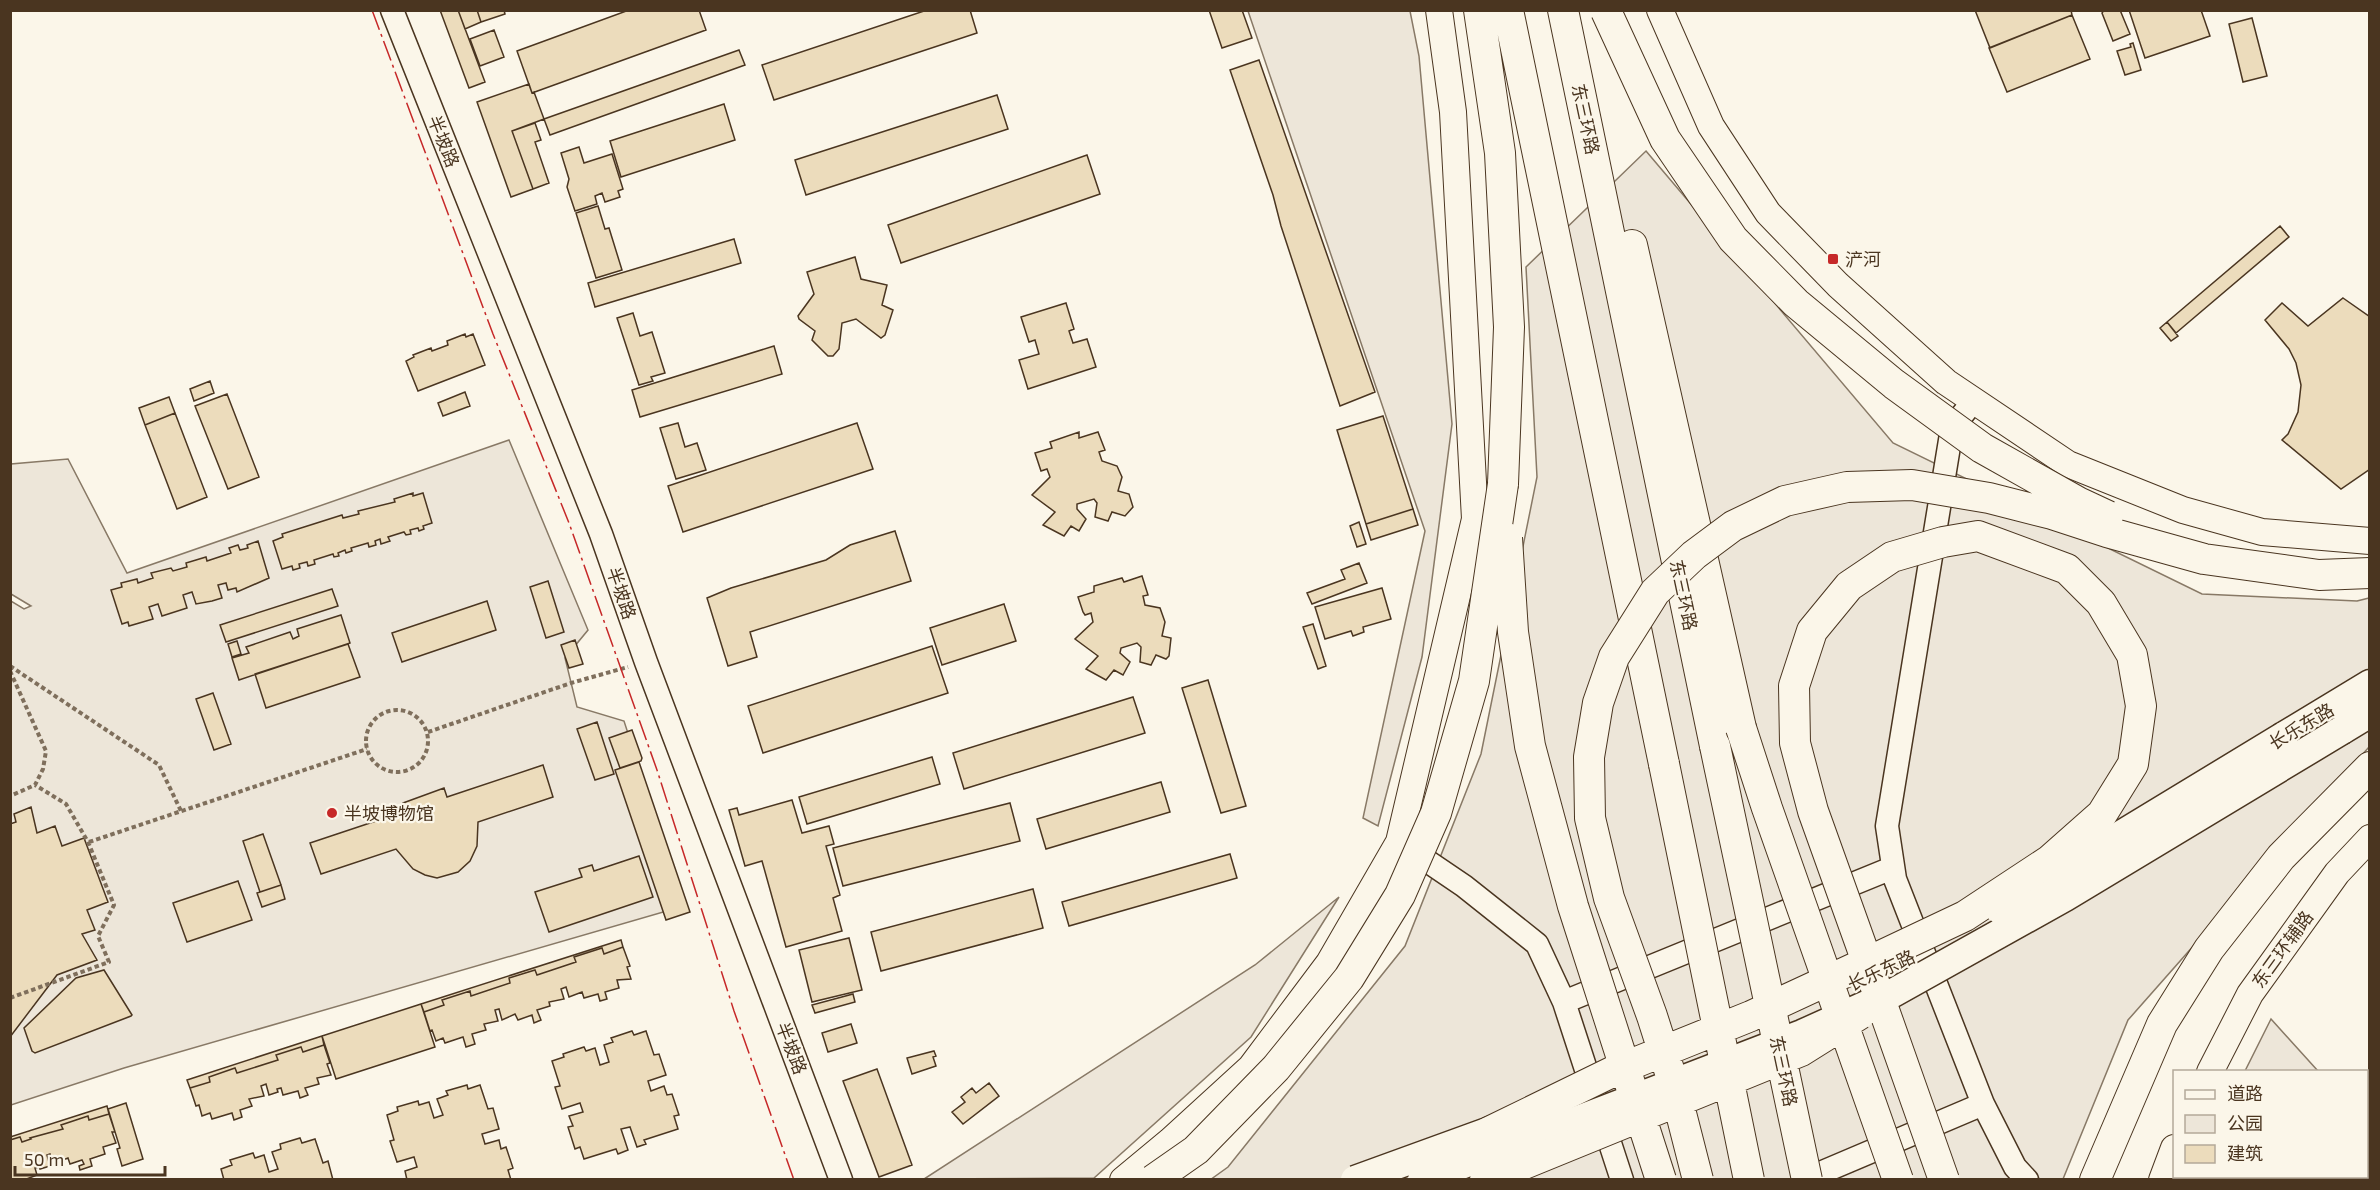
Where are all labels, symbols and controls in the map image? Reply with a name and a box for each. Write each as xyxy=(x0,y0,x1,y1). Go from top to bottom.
street label: 东三环路 xyxy=(1568,81,1604,157)
street label: 半坡路 xyxy=(424,112,464,170)
place label: 浐河 xyxy=(1845,248,1881,270)
marker: 浐河 xyxy=(1826,252,1840,266)
street label: 东三环路 xyxy=(1666,557,1702,633)
street label: 半坡路 xyxy=(603,564,641,622)
street label: 长乐东路 xyxy=(2264,698,2338,754)
place label: 半坡博物馆 xyxy=(344,802,434,824)
marker: 半坡博物馆 xyxy=(325,806,339,820)
street label: 东三环辅路 xyxy=(2247,906,2317,992)
street label: 长乐东路 xyxy=(1844,945,1918,995)
street label: 半坡路 xyxy=(772,1019,812,1077)
street label: 东三环路 xyxy=(1766,1033,1802,1109)
legend xyxy=(2173,1070,2368,1178)
text: 道路 xyxy=(2227,1082,2263,1104)
text: 公园 xyxy=(2227,1112,2263,1134)
scale bar xyxy=(15,1139,165,1177)
text: 建筑 xyxy=(2227,1142,2263,1164)
text: 50 m xyxy=(24,1148,64,1170)

